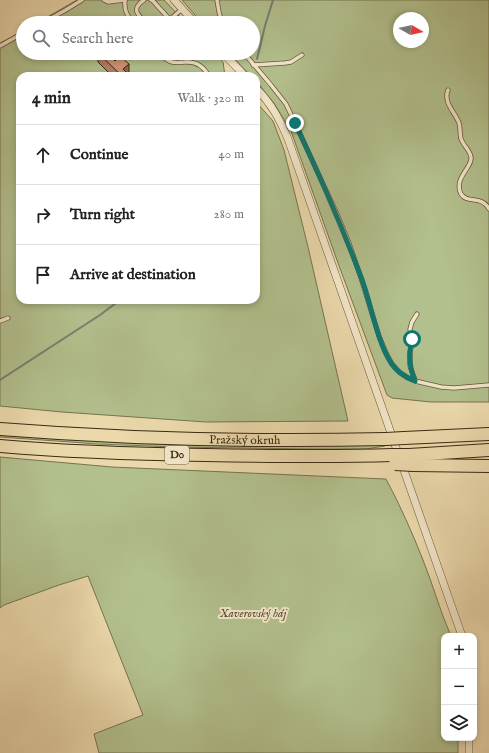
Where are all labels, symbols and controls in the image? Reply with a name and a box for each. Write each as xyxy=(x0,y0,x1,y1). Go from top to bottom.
north arrow xyxy=(393,12,429,48)
search box xyxy=(16,16,260,60)
icon: search xyxy=(30,27,52,49)
text: Search here xyxy=(62,29,133,48)
text: 4 min xyxy=(32,88,71,109)
text: Walk · 320 m xyxy=(178,90,244,107)
route end xyxy=(286,114,304,132)
icon: ahead xyxy=(32,144,54,166)
text: Continue xyxy=(70,145,128,164)
text: 40 m xyxy=(218,146,244,163)
icon: right xyxy=(32,204,54,226)
text: Turn right xyxy=(70,205,135,224)
text: 280 m xyxy=(214,206,244,223)
icon: arrive xyxy=(32,264,54,286)
text: Arrive at destination xyxy=(70,265,196,284)
route start xyxy=(403,330,421,348)
street label: Pražský okruh xyxy=(209,432,281,448)
road number: D0 xyxy=(165,446,189,464)
park label: Xaverovský háj xyxy=(219,606,288,621)
map controls xyxy=(441,633,477,741)
button: + xyxy=(441,633,477,669)
button: − xyxy=(441,669,477,705)
button: layers xyxy=(441,705,477,741)

